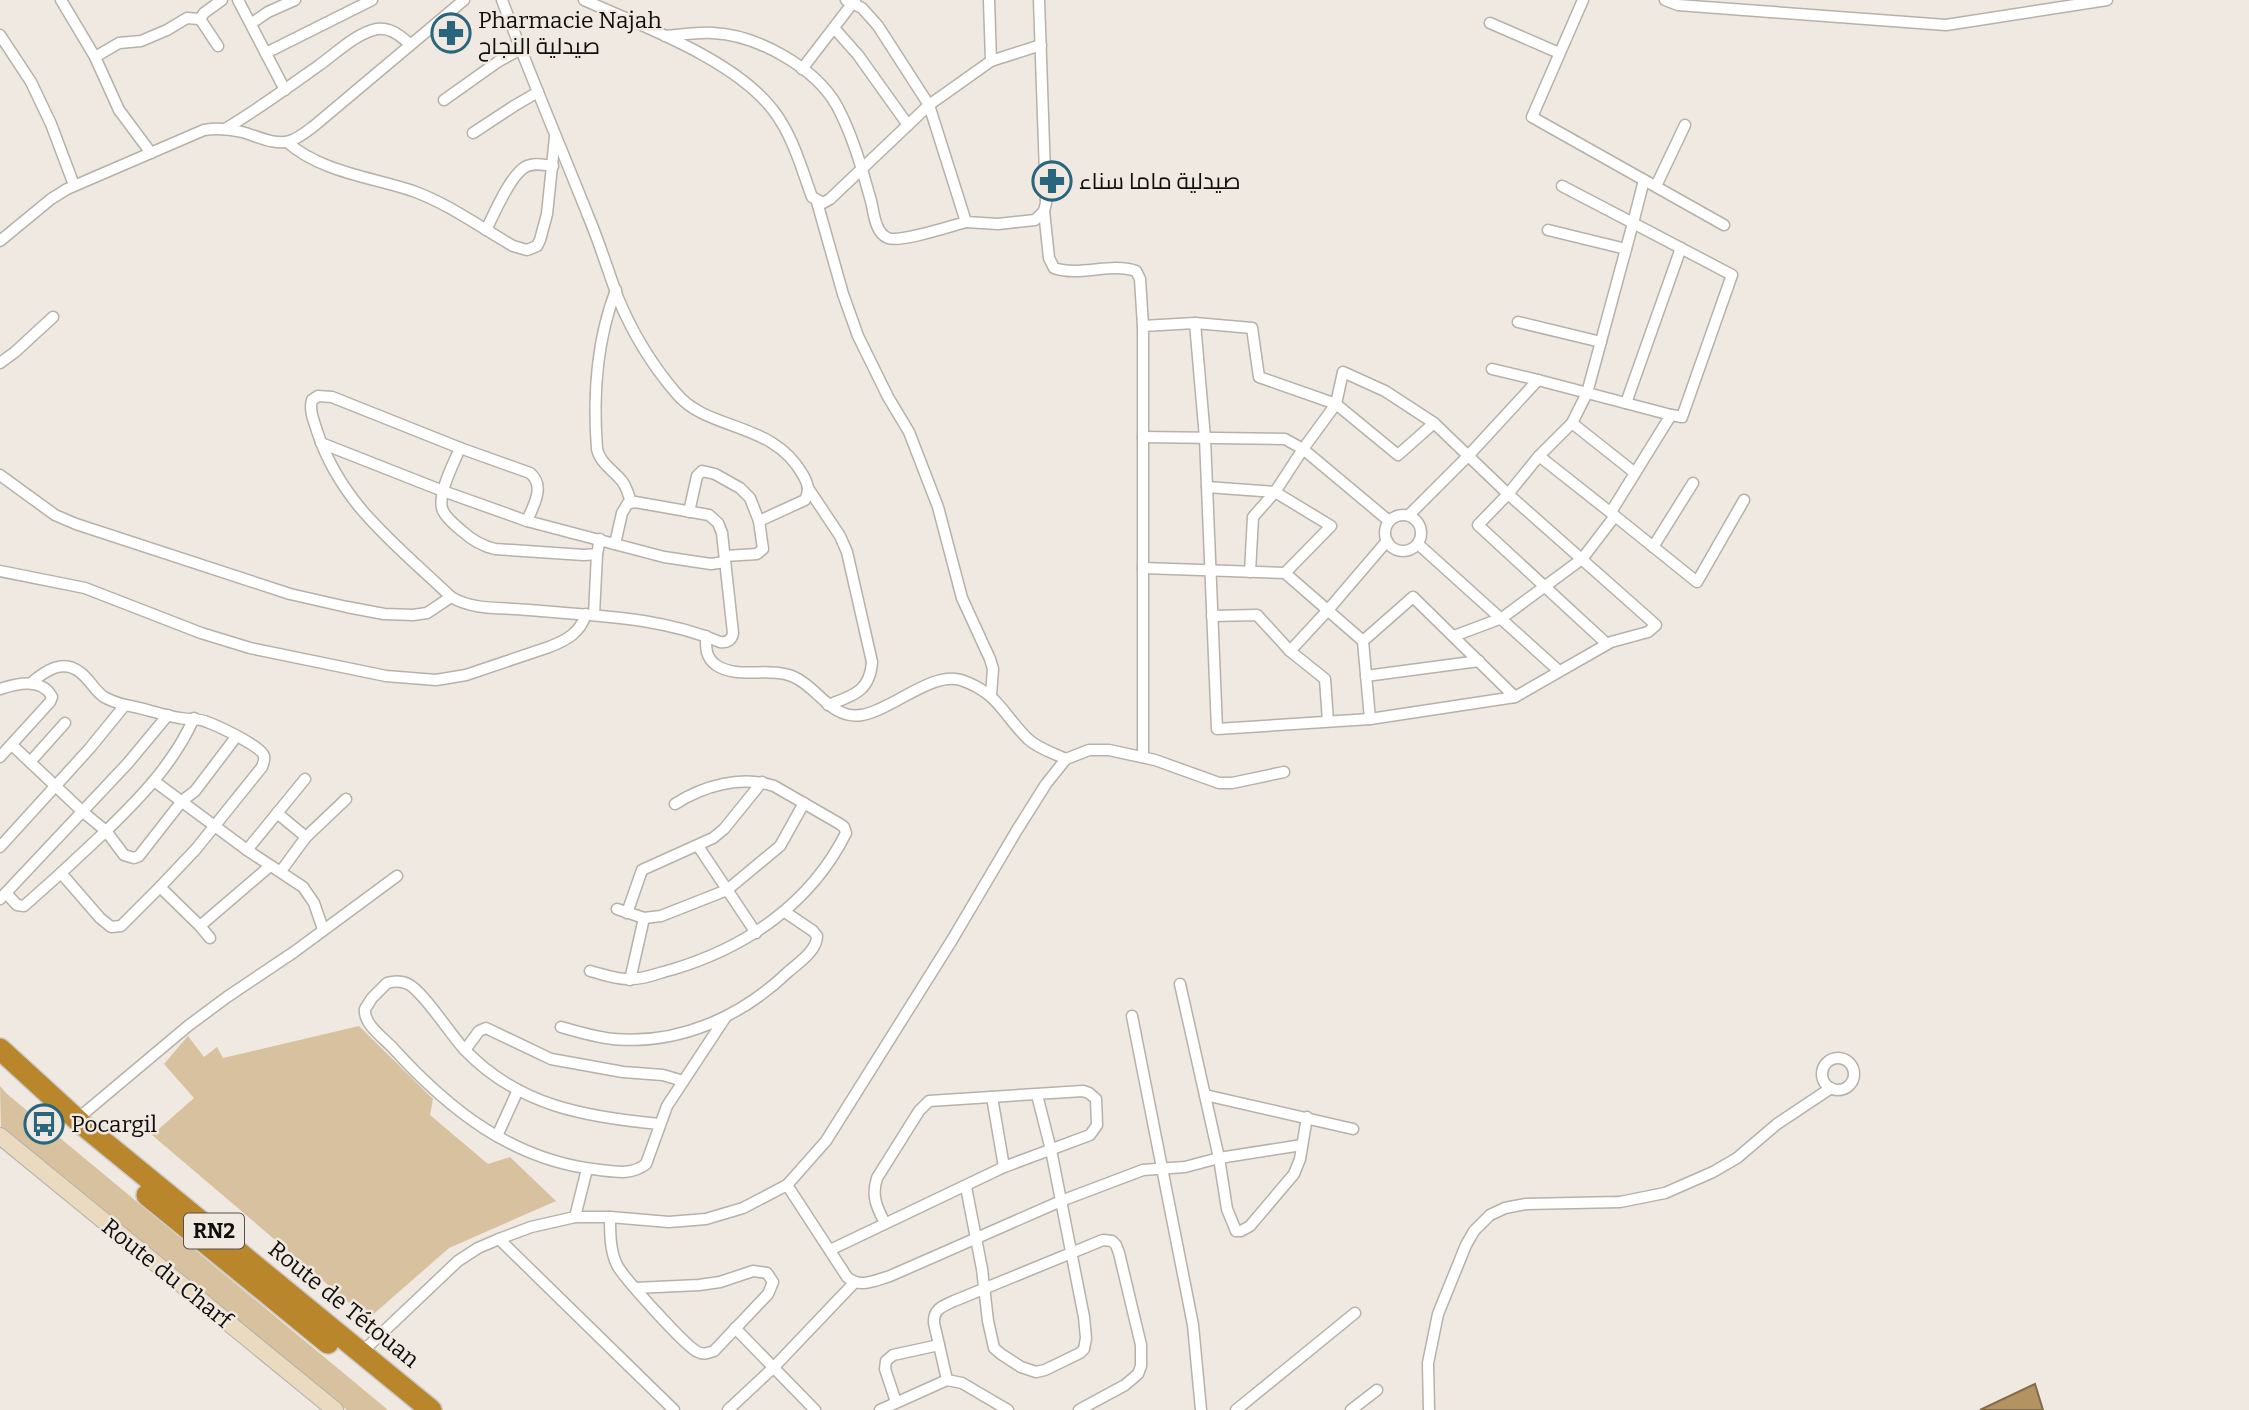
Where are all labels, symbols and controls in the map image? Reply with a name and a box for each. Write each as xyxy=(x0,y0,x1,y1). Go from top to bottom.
place label: Pharmacie Najah صيدلية النجاح xyxy=(478,6,662,62)
pharmacy icon: Pharmacie Najah صيدلية النجاح xyxy=(430,12,472,54)
pharmacy icon: صيدلية ماما سناء xyxy=(1031,160,1073,202)
place label: صيدلية ماما سناء xyxy=(1079,167,1241,195)
bus stop icon: Pocargil xyxy=(23,1103,65,1145)
place label: Pocargil xyxy=(71,1110,158,1138)
street label: Route du Charf xyxy=(97,1212,239,1335)
road number: RN2 xyxy=(184,1214,244,1248)
street label: Route de Tétouan xyxy=(263,1235,425,1374)

